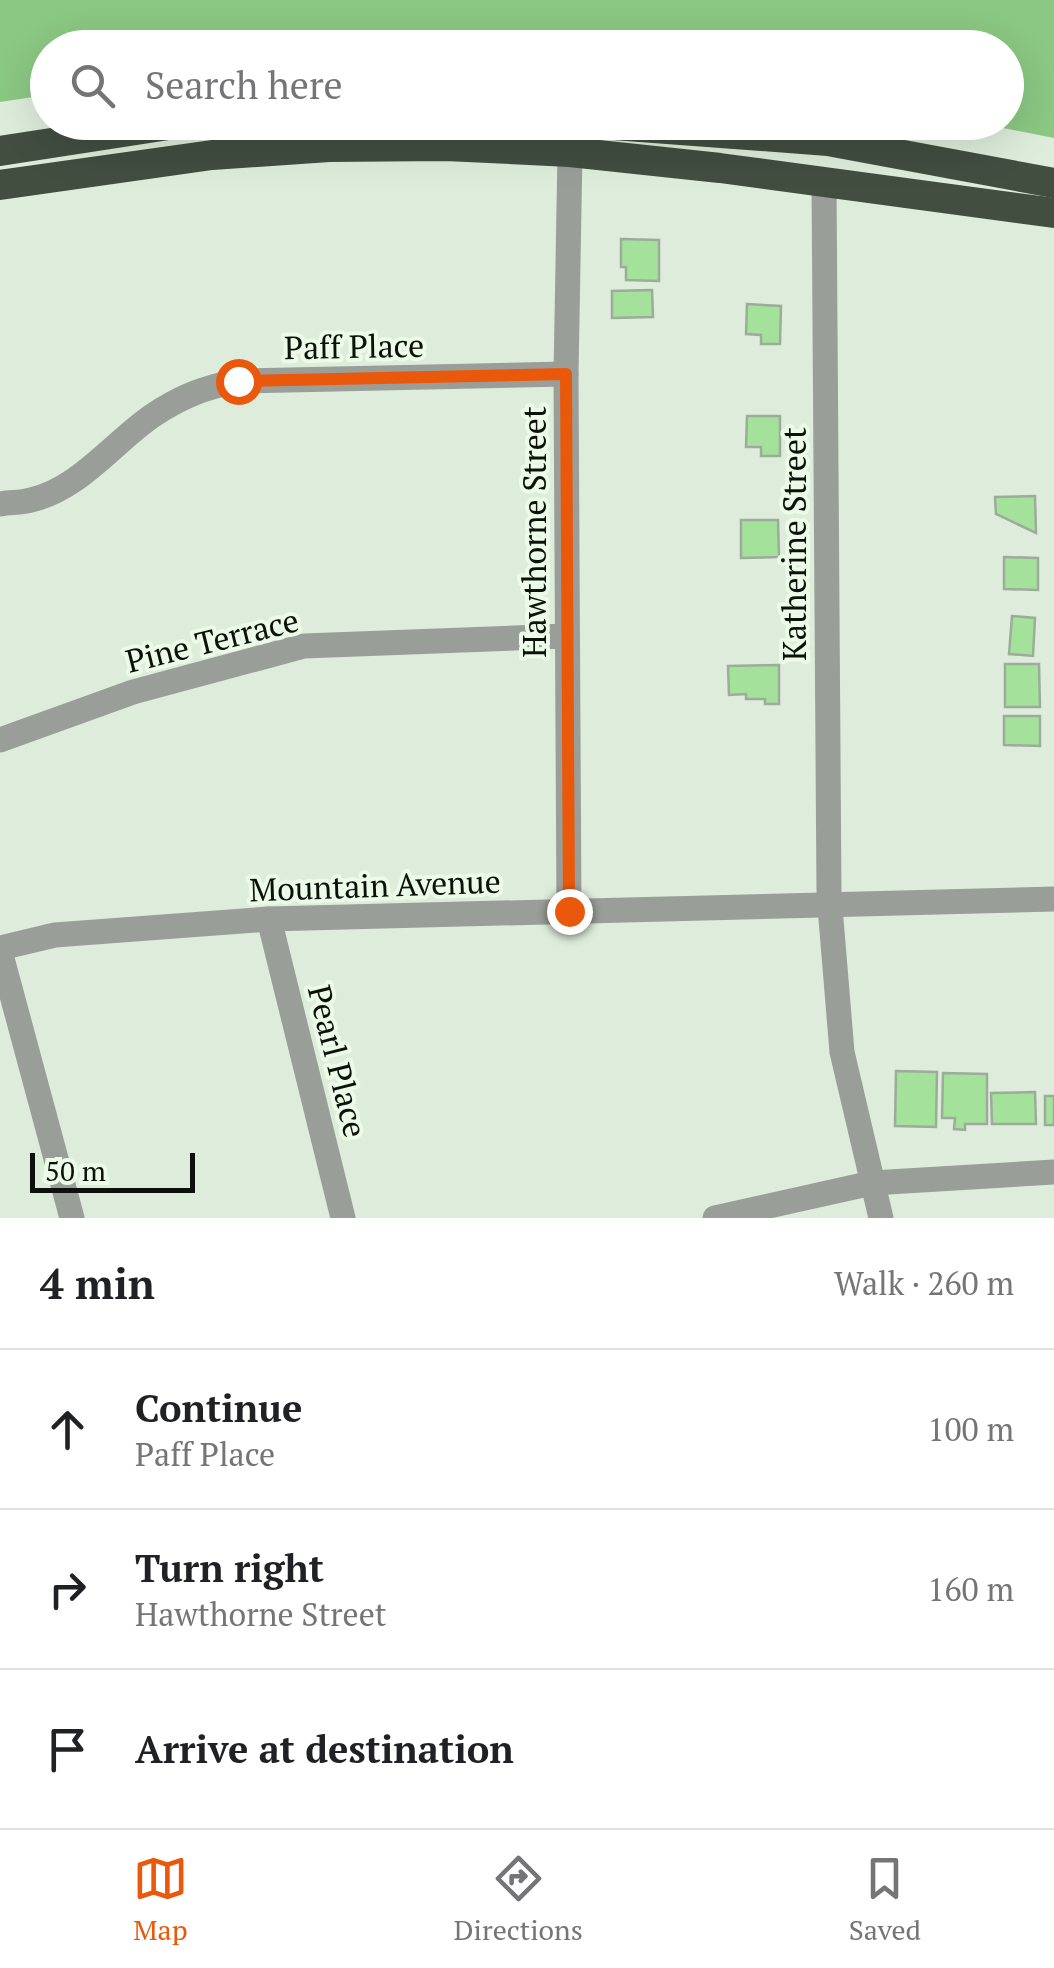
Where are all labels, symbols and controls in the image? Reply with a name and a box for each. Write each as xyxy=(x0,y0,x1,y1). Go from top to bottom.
search box xyxy=(30,30,1024,140)
icon: search xyxy=(65,58,120,113)
text: Search here xyxy=(145,60,343,110)
street label: Paff Place xyxy=(284,324,424,368)
route start xyxy=(216,359,262,405)
street label: Hawthorne Street xyxy=(513,406,555,658)
street label: Katherine Street xyxy=(773,427,815,661)
street label: Pine Terrace xyxy=(121,598,303,682)
street label: Mountain Avenue xyxy=(249,860,501,910)
route end xyxy=(547,889,593,935)
street label: Pearl Place xyxy=(299,981,377,1141)
scale bar xyxy=(30,1148,195,1192)
text: 50 m xyxy=(45,1152,106,1189)
text: 4 min xyxy=(40,1255,155,1311)
text: Walk · 260 m xyxy=(834,1262,1014,1304)
text: Continue xyxy=(135,1383,302,1433)
icon: ahead xyxy=(40,1402,95,1457)
text: 100 m xyxy=(927,1408,1014,1450)
text: Paff Place xyxy=(135,1433,275,1475)
text: Turn right xyxy=(135,1543,324,1593)
icon: right xyxy=(40,1562,95,1617)
text: 160 m xyxy=(927,1568,1014,1610)
text: Hawthorne Street xyxy=(135,1593,387,1635)
icon: arrive xyxy=(40,1722,95,1777)
text: Arrive at destination xyxy=(135,1724,514,1774)
tab: Map xyxy=(133,1851,188,1948)
tab: Directions xyxy=(454,1851,583,1948)
tab: Saved xyxy=(849,1851,921,1948)

